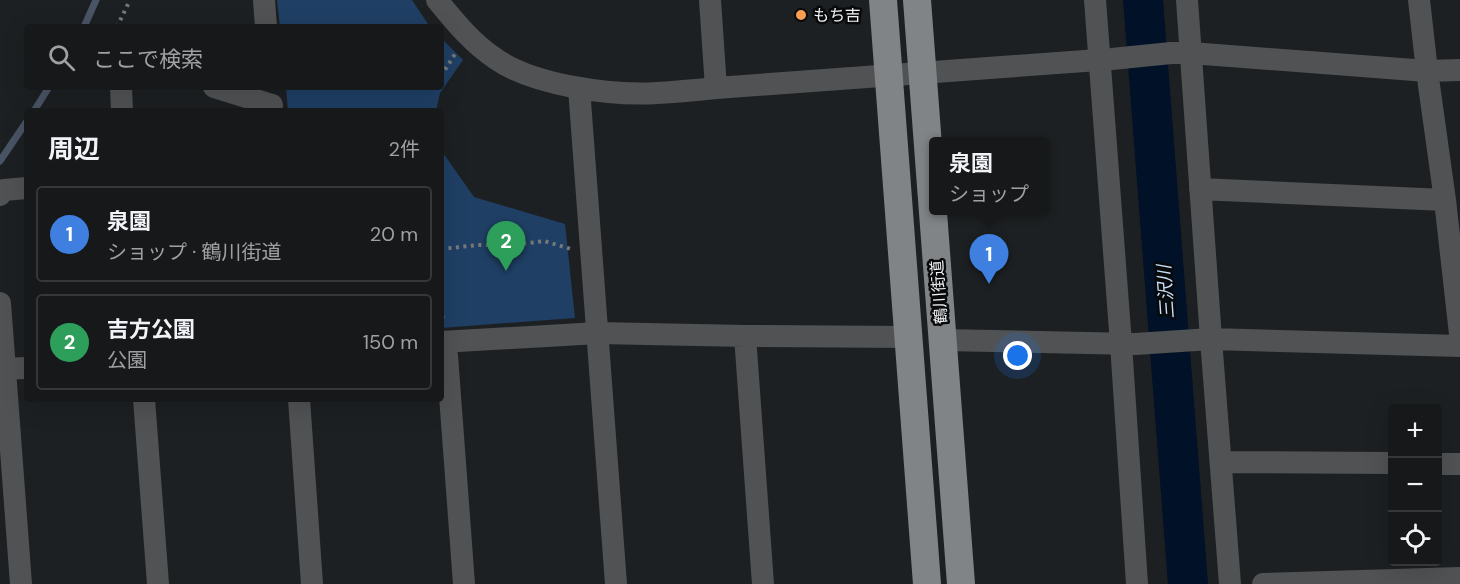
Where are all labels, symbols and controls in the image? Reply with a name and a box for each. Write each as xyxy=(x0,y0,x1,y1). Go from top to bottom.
place label: もち吉 xyxy=(813,5,861,26)
marker: もち吉 xyxy=(794,8,808,22)
search box xyxy=(24,24,444,90)
icon: search xyxy=(45,41,78,74)
text: ここで検索 xyxy=(93,45,203,74)
text: 周辺 xyxy=(48,132,100,166)
text: 2件 xyxy=(388,136,420,162)
popup xyxy=(929,137,1049,215)
text: 泉園 xyxy=(949,149,993,178)
text: ショップ xyxy=(949,181,1029,207)
text: 泉園 xyxy=(107,207,151,236)
text: 1 xyxy=(66,221,73,247)
text: 20 m xyxy=(370,221,418,247)
pin: 2 xyxy=(486,222,526,271)
pin: 1 xyxy=(970,234,1008,284)
text: ショップ · 鶴川街道 xyxy=(107,239,282,265)
street label: 鶴川街道 xyxy=(926,259,952,325)
water label: 三沢川 xyxy=(1152,262,1180,320)
text: 吉方公園 xyxy=(107,315,195,344)
text: 2 xyxy=(64,329,75,355)
text: 150 m xyxy=(363,329,418,355)
your location xyxy=(1003,341,1032,370)
text: 公園 xyxy=(107,347,147,373)
map controls xyxy=(1388,404,1442,566)
button: + xyxy=(1388,404,1442,458)
button: − xyxy=(1388,458,1442,512)
button: locate xyxy=(1388,512,1442,566)

